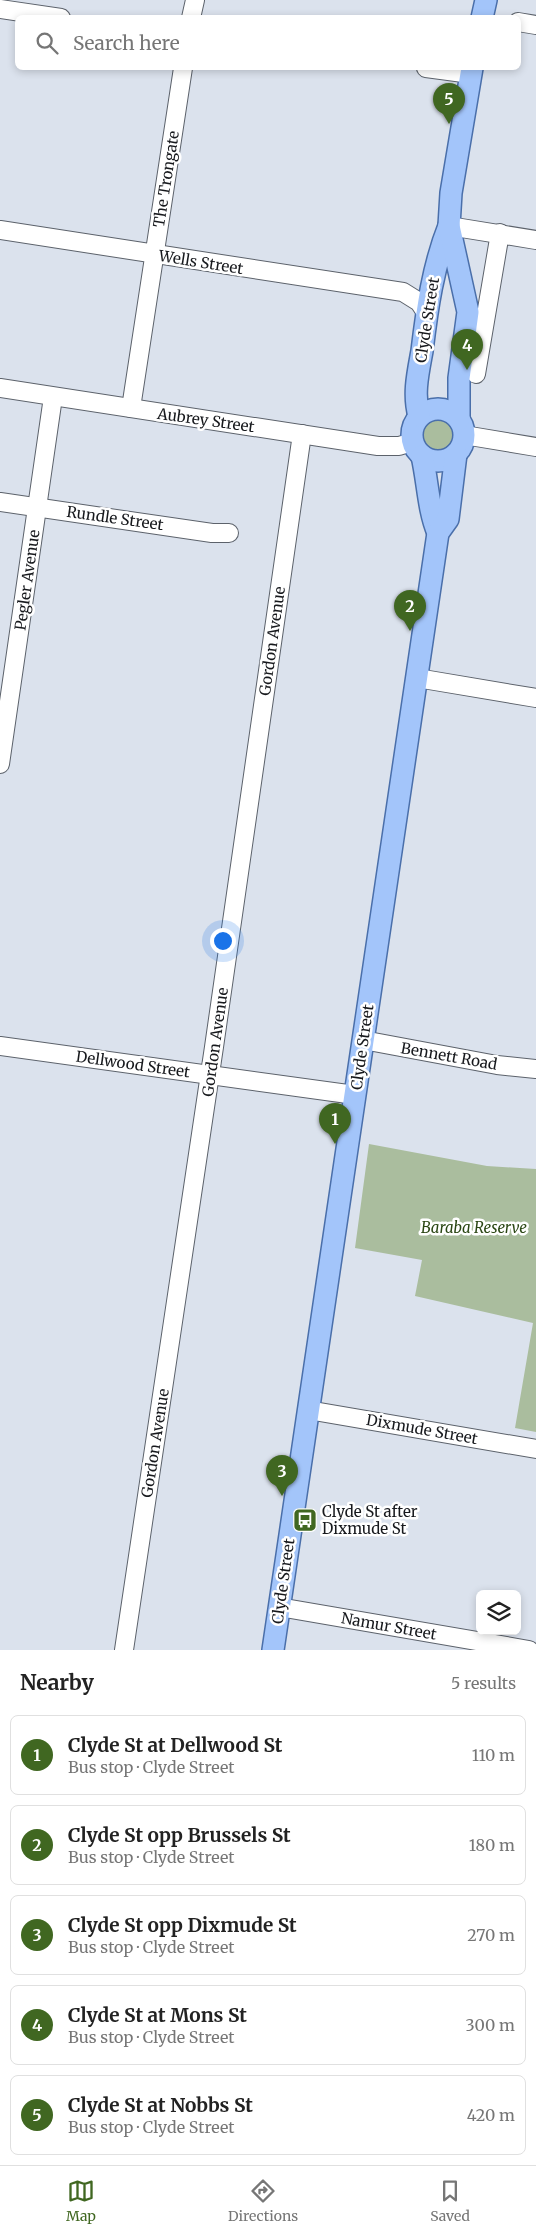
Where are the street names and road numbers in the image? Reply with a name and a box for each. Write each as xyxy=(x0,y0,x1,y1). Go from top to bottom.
street label: The Trongate xyxy=(149,129,183,229)
street label: Wells Street xyxy=(156,246,245,278)
street label: Clyde Street xyxy=(411,276,443,364)
street label: Aubrey Street xyxy=(155,404,256,436)
street label: Rundle Street xyxy=(65,502,165,534)
street label: Pegler Avenue xyxy=(11,528,44,632)
street label: Gordon Avenue xyxy=(255,585,289,697)
street label: Gordon Avenue xyxy=(198,986,232,1098)
street label: Clyde Street xyxy=(347,1003,377,1091)
street label: Bennett Road xyxy=(399,1038,499,1074)
street label: Dellwood Street xyxy=(75,1047,191,1081)
street label: Gordon Avenue xyxy=(137,1387,173,1499)
street label: Dixmude Street xyxy=(365,1410,479,1448)
street label: Clyde Street xyxy=(268,1537,298,1625)
street label: Namur Street xyxy=(340,1608,438,1644)

